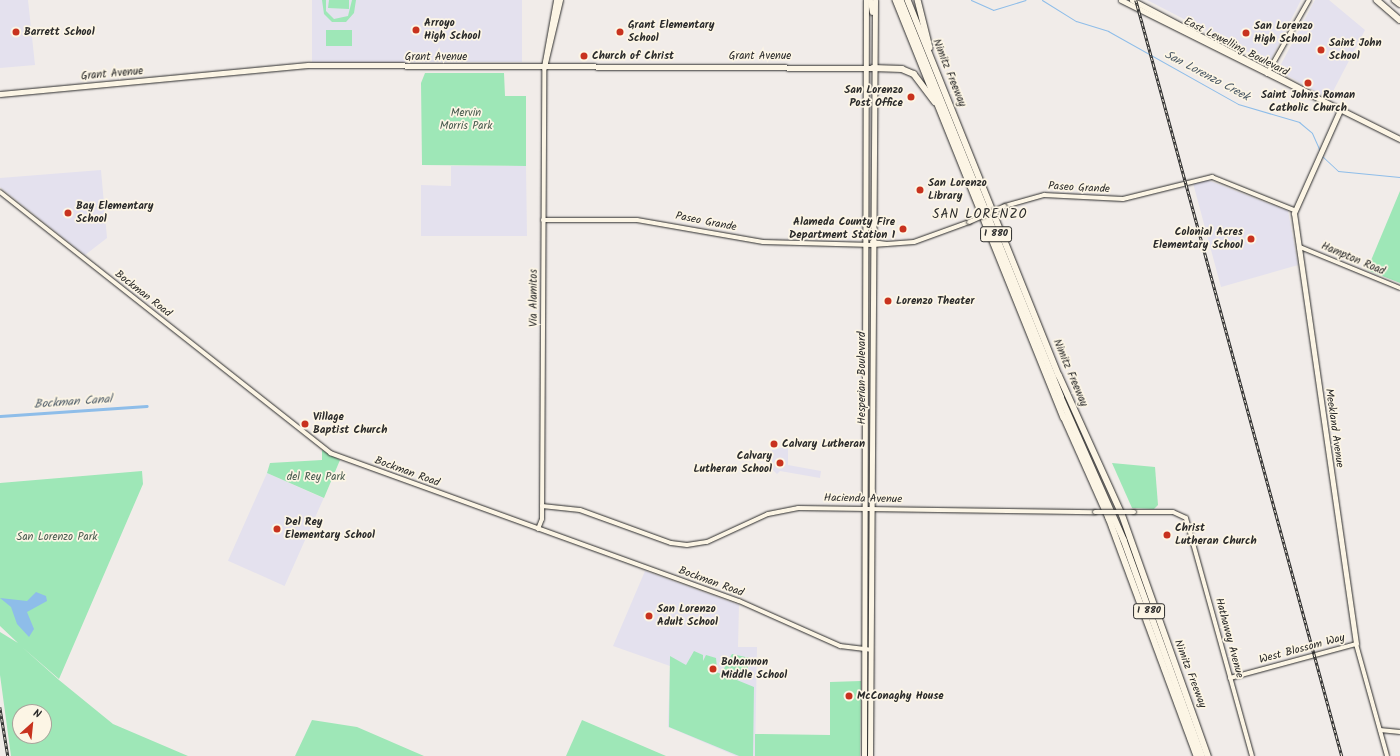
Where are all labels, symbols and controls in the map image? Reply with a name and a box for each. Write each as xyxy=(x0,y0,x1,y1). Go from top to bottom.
street label: East Lewelling Boulevard xyxy=(1181,15,1291,79)
place label: Arroyo High School xyxy=(424,17,480,43)
place label: Grant Elementary School xyxy=(628,19,715,45)
place label: San Lorenzo High School xyxy=(1254,20,1313,46)
place label: Barrett School xyxy=(24,25,95,39)
marker: Arroyo High School xyxy=(411,25,421,35)
marker: Barrett School xyxy=(11,27,21,37)
marker: Grant Elementary School xyxy=(615,27,625,37)
marker: San Lorenzo High School xyxy=(1241,28,1251,38)
street label: Nimitz Freeway xyxy=(929,37,969,109)
place label: Saint John School xyxy=(1329,37,1381,63)
marker: Saint John School xyxy=(1316,45,1326,55)
water label: San Lorenzo Creek xyxy=(1162,48,1252,104)
place label: Church of Christ xyxy=(592,49,674,63)
street label: Grant Avenue xyxy=(729,49,791,63)
street label: Grant Avenue xyxy=(405,50,467,64)
marker: Church of Christ xyxy=(579,51,589,61)
street label: Grant Avenue xyxy=(80,65,144,83)
marker: Saint Johns Roman Catholic Church xyxy=(1303,78,1313,88)
place label: San Lorenzo Post Office xyxy=(844,84,903,110)
place label: Saint Johns Roman Catholic Church xyxy=(1261,89,1355,115)
marker: San Lorenzo Post Office xyxy=(906,92,916,102)
park label: Mervin Morris Park xyxy=(440,107,492,133)
place label: San Lorenzo Library xyxy=(928,177,987,203)
street label: Paseo Grande xyxy=(1048,180,1110,196)
marker: San Lorenzo Library xyxy=(915,185,925,195)
place label: Bay Elementary School xyxy=(76,200,154,226)
district label: SAN LORENZO xyxy=(933,207,1027,223)
marker: Bay Elementary School xyxy=(63,208,73,218)
street label: Paseo Grande xyxy=(674,210,738,234)
place label: Alameda County Fire Department Station 1 xyxy=(789,216,895,242)
marker: Alameda County Fire Department Station 1 xyxy=(898,224,908,234)
road number: I 880 xyxy=(980,226,1012,242)
place label: Colonial Acres Elementary School xyxy=(1153,226,1243,252)
marker: Colonial Acres Elementary School xyxy=(1246,234,1256,244)
street label: Hampton Road xyxy=(1319,240,1387,278)
street label: Bockman Road xyxy=(112,268,174,320)
street label: Via Alamitos xyxy=(527,269,541,327)
place label: Lorenzo Theater xyxy=(896,294,974,308)
marker: Lorenzo Theater xyxy=(883,296,893,306)
street label: Hesperian Boulevard xyxy=(855,332,869,424)
street label: Nimitz Freeway xyxy=(1050,337,1090,409)
street label: Meekland Avenue xyxy=(1322,388,1346,468)
water label: Bockman Canal xyxy=(33,392,113,412)
place label: Village Baptist Church xyxy=(313,411,387,437)
marker: Village Baptist Church xyxy=(300,419,310,429)
place label: Calvary Lutheran xyxy=(782,437,865,451)
marker: Calvary Lutheran xyxy=(769,439,779,449)
place label: Calvary Lutheran School xyxy=(694,450,772,476)
street label: Bockman Road xyxy=(373,454,441,490)
marker: Calvary Lutheran School xyxy=(775,458,785,468)
park label: del Rey Park xyxy=(287,470,345,484)
street label: Hacienda Avenue xyxy=(824,492,902,506)
place label: Del Rey Elementary School xyxy=(285,516,375,542)
place label: Christ Lutheran Church xyxy=(1175,522,1257,548)
marker: Del Rey Elementary School xyxy=(272,524,282,534)
park label: San Lorenzo Park xyxy=(17,530,97,544)
marker: Christ Lutheran Church xyxy=(1162,530,1172,540)
street label: Bockman Road xyxy=(677,564,745,600)
street label: Hathaway Avenue xyxy=(1212,597,1246,679)
place label: San Lorenzo Adult School xyxy=(657,603,718,629)
road number: I 880 xyxy=(1133,603,1165,619)
marker: San Lorenzo Adult School xyxy=(644,611,654,621)
street label: West Blossom Way xyxy=(1258,631,1346,667)
street label: Nimitz Freeway xyxy=(1171,638,1209,710)
place label: Bohannon Middle School xyxy=(721,656,787,682)
marker: Bohannon Middle School xyxy=(708,664,718,674)
place label: McConaghy House xyxy=(857,689,944,703)
marker: McConaghy House xyxy=(844,691,854,701)
north arrow xyxy=(12,704,52,744)
text: N xyxy=(30,705,44,724)

